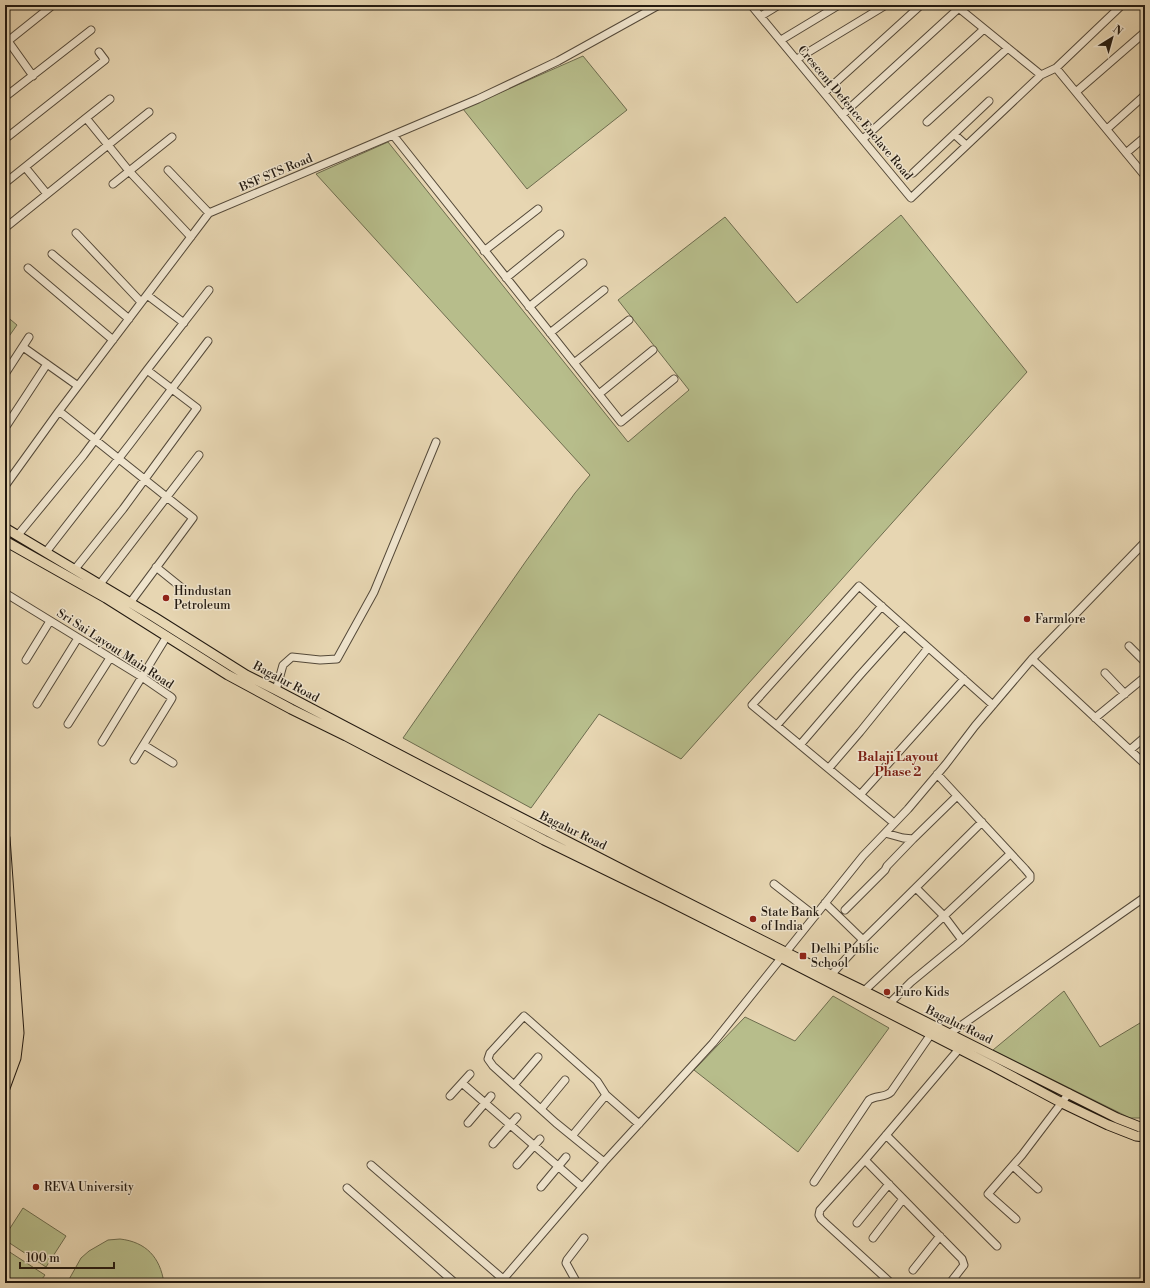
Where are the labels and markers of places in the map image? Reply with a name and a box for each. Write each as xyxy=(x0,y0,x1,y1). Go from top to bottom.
place label: Hindustan Petroleum xyxy=(174,584,231,613)
marker: Hindustan Petroleum xyxy=(161,593,171,603)
place label: Farmlore xyxy=(1035,612,1086,627)
marker: Farmlore xyxy=(1022,614,1032,624)
place label: State Bank of India xyxy=(761,905,820,934)
marker: State Bank of India xyxy=(748,914,758,924)
place label: Delhi Public School xyxy=(811,942,879,971)
marker: Delhi Public School xyxy=(798,951,808,961)
place label: Euro Kids xyxy=(895,985,949,1000)
marker: Euro Kids xyxy=(882,987,892,997)
place label: REVA University xyxy=(44,1180,134,1195)
marker: REVA University xyxy=(31,1182,41,1192)

